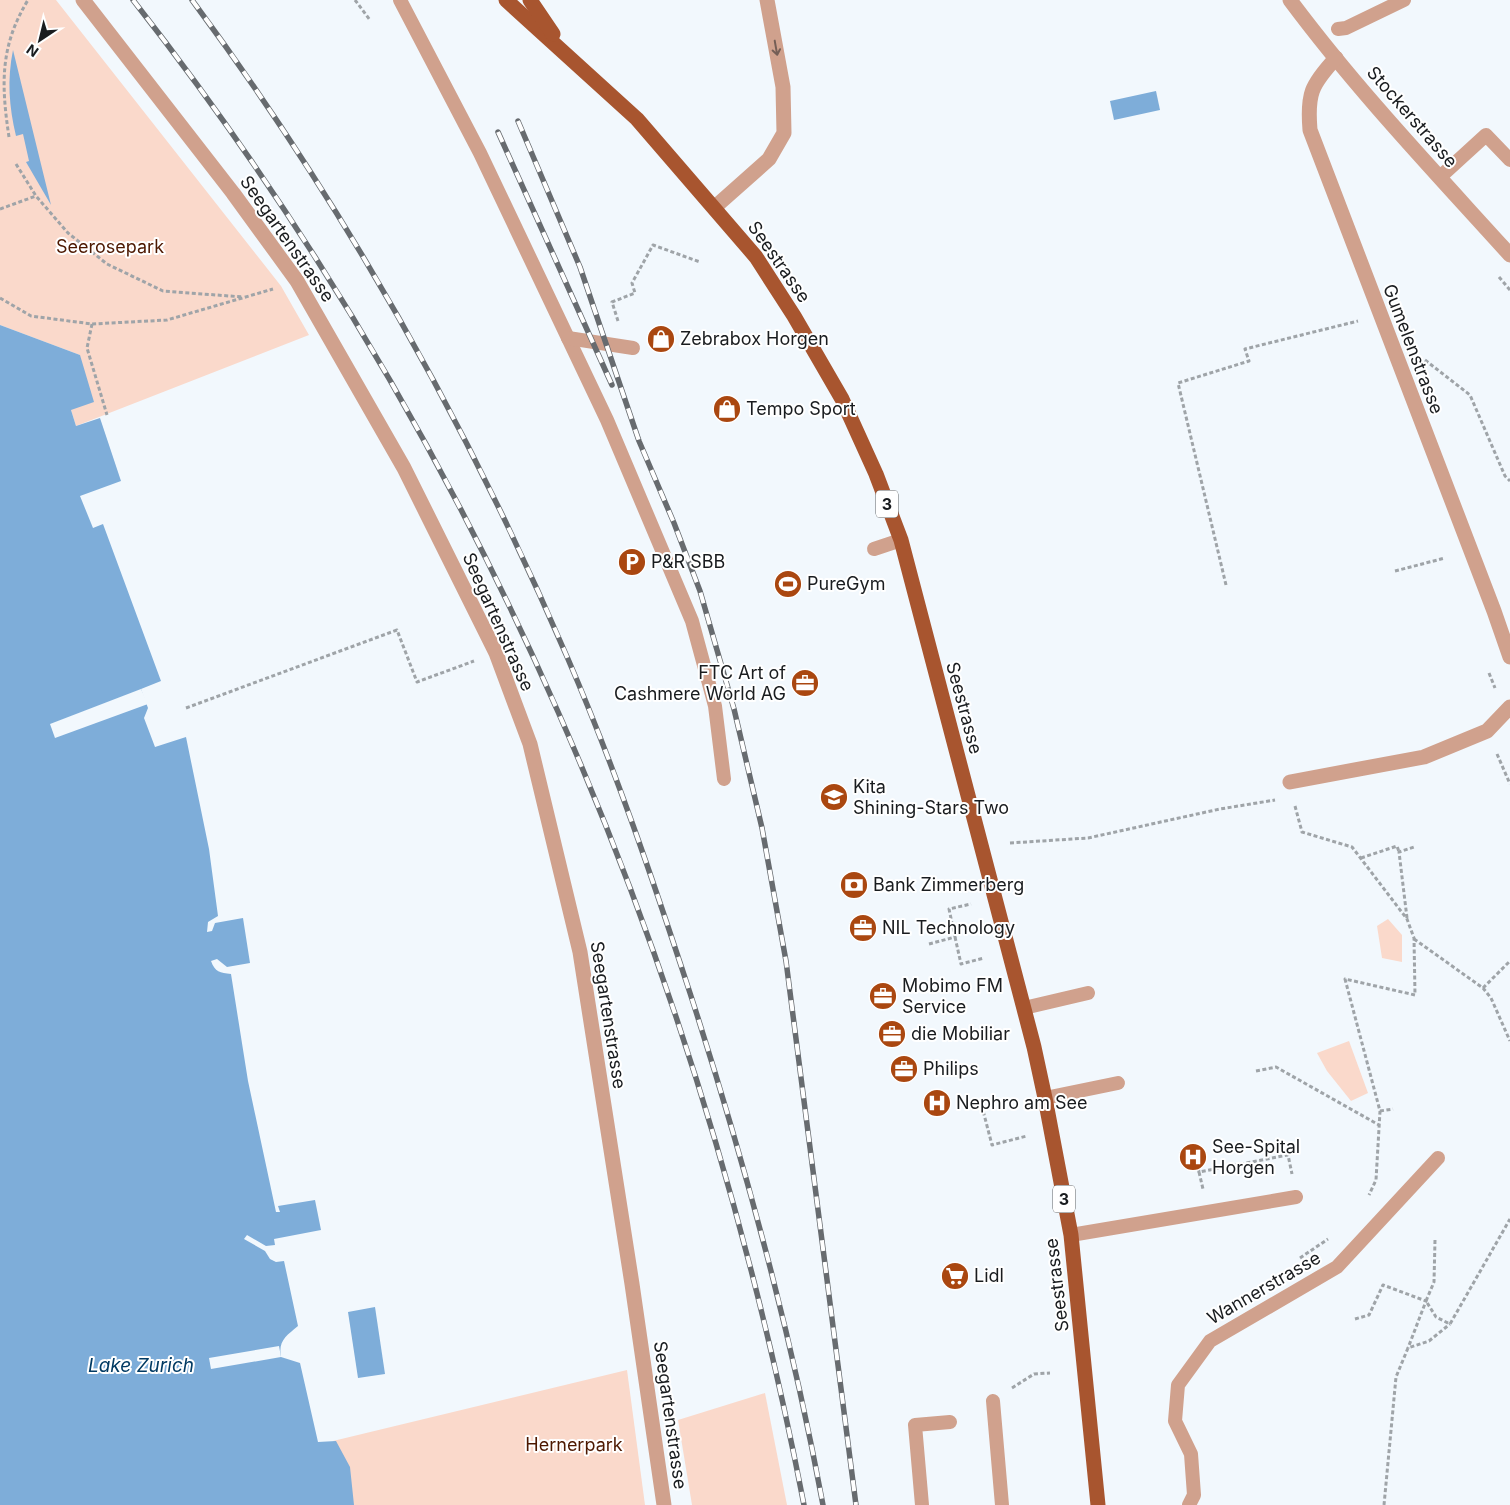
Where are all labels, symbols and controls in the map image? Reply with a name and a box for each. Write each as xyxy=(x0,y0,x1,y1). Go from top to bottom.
north arrow xyxy=(15,15,65,65)
one-way arrow xyxy=(771,40,781,56)
text: N xyxy=(23,41,42,61)
street label: Stockerstrasse xyxy=(1363,62,1462,171)
street label: Seegartenstrasse xyxy=(236,172,339,306)
street label: Seestrasse xyxy=(744,217,815,306)
park label: Seerosepark xyxy=(56,236,164,257)
street label: Gumelenstrasse xyxy=(1379,281,1448,417)
shop icon: Zebrabox Horgen xyxy=(646,324,676,354)
place label: Zebrabox Horgen xyxy=(680,328,829,349)
shop icon: Tempo Sport xyxy=(712,394,742,424)
place label: Tempo Sport xyxy=(746,398,856,419)
road number: 3 xyxy=(876,490,898,518)
parking icon: P&R SBB xyxy=(617,547,647,577)
street label: Seegartenstrasse xyxy=(458,549,538,694)
place label: P&R SBB xyxy=(651,551,725,572)
sports icon: PureGym xyxy=(773,569,803,599)
place label: PureGym xyxy=(807,573,885,594)
street label: Seestrasse xyxy=(942,660,987,756)
place label: FTC Art of Cashmere World AG xyxy=(614,662,786,704)
office icon: FTC Art of Cashmere World AG xyxy=(790,668,820,698)
place label: Kita Shining-Stars Two xyxy=(853,776,1009,818)
school or university icon: Kita Shining-Stars Two xyxy=(819,782,849,812)
bank icon: Bank Zimmerberg xyxy=(839,870,869,900)
place label: Bank Zimmerberg xyxy=(873,874,1024,895)
office icon: NIL Technology xyxy=(848,913,878,943)
place label: NIL Technology xyxy=(882,917,1015,938)
street label: Seegartenstrasse xyxy=(586,940,631,1090)
place label: Mobimo FM Service xyxy=(902,975,1003,1017)
office icon: Mobimo FM Service xyxy=(868,981,898,1011)
office icon: die Mobiliar xyxy=(877,1019,907,1049)
place label: die Mobiliar xyxy=(911,1023,1010,1044)
office icon: Philips xyxy=(889,1054,919,1084)
place label: Philips xyxy=(923,1058,979,1079)
hospital icon: Nephro am See xyxy=(922,1088,952,1118)
place label: Nephro am See xyxy=(956,1092,1088,1113)
place label: See-Spital Horgen xyxy=(1212,1136,1300,1178)
hospital icon: See-Spital Horgen xyxy=(1178,1142,1208,1172)
road number: 3 xyxy=(1053,1186,1075,1212)
street label: Seestrasse xyxy=(1040,1237,1073,1333)
street label: Wannerstrasse xyxy=(1203,1247,1324,1328)
supermarket icon: Lidl xyxy=(940,1261,970,1291)
place label: Lidl xyxy=(974,1265,1004,1286)
street label: Seegartenstrasse xyxy=(650,1340,691,1490)
water label: Lake Zurich xyxy=(88,1354,194,1377)
park label: Hernerpark xyxy=(525,1434,623,1455)

